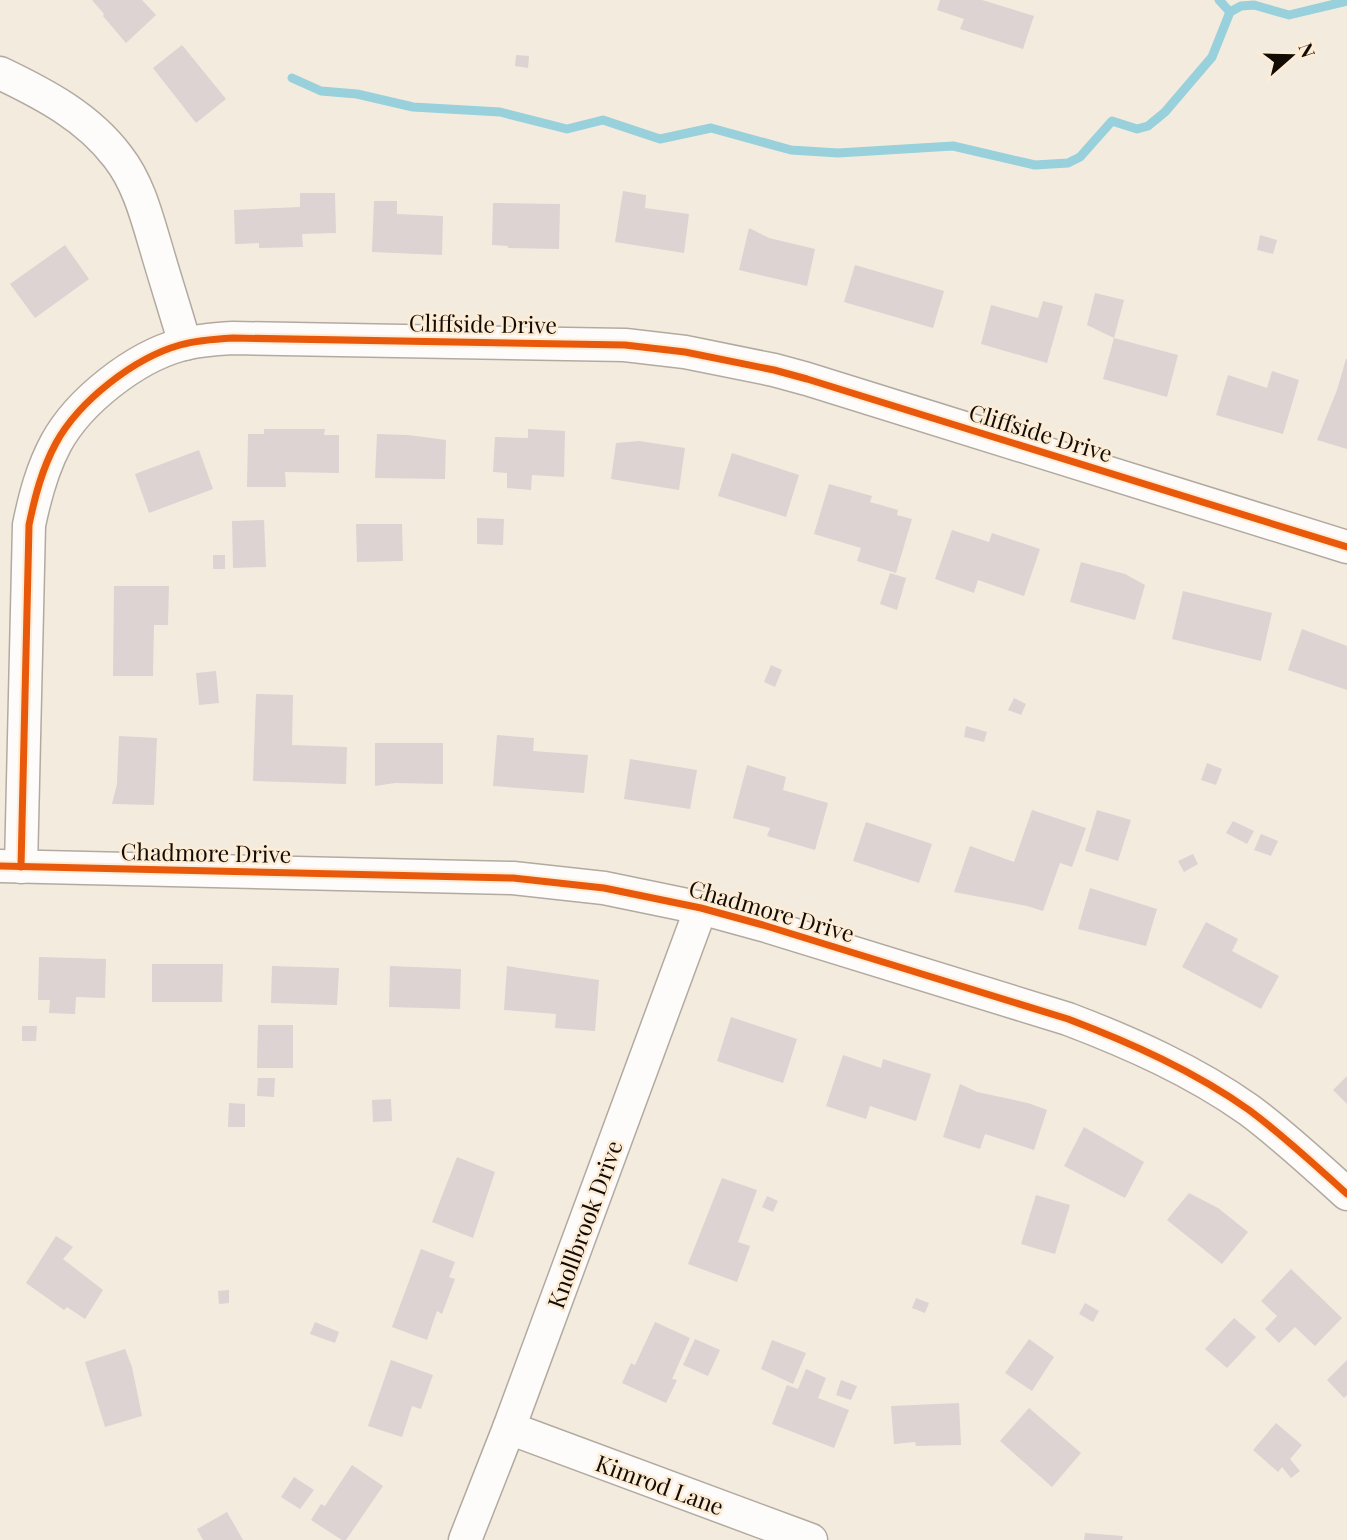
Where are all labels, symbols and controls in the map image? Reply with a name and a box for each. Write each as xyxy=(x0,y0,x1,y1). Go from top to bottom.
north arrow xyxy=(1256,21,1326,91)
text: N xyxy=(1293,39,1323,61)
street label: Cliffside Drive xyxy=(409,306,557,340)
street label: Cliffside Drive xyxy=(966,396,1116,468)
street label: Chadmore Drive xyxy=(120,835,292,869)
street label: Chadmore Drive xyxy=(686,872,858,948)
street label: Knollbrook Drive xyxy=(539,1136,629,1312)
street label: Kimrod Lane xyxy=(592,1447,728,1521)

